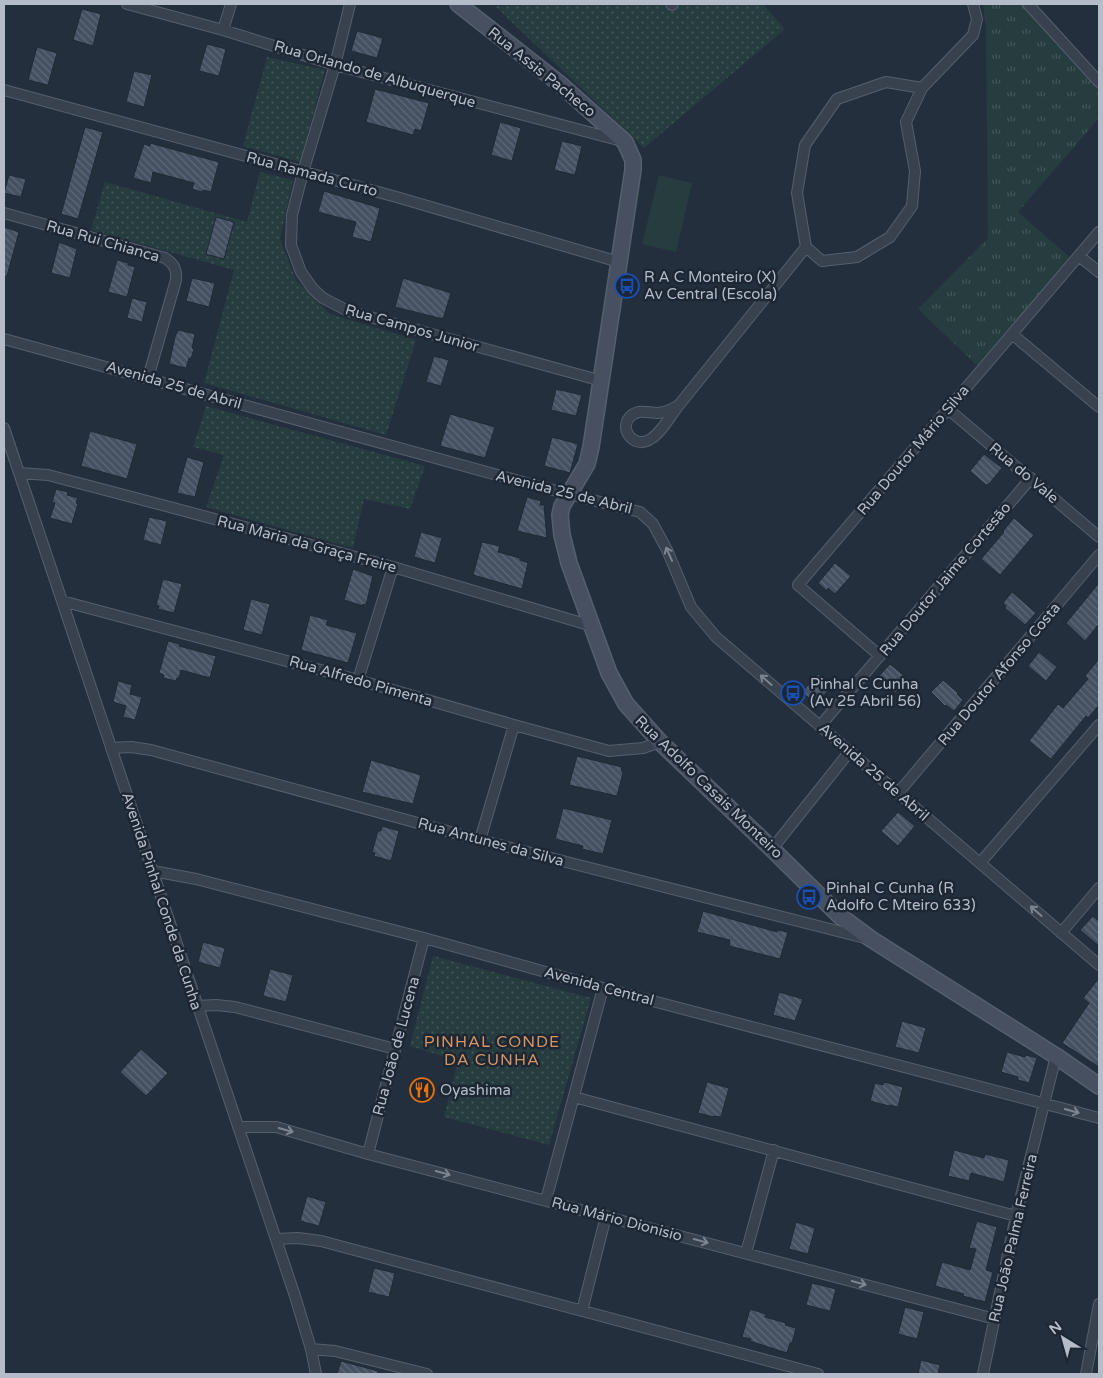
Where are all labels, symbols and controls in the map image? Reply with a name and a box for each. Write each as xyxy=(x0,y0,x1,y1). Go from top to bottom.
street label: Rua Assis Pacheco xyxy=(485,23,599,121)
street label: Rua Orlando de Albuquerque xyxy=(272,37,478,111)
street label: Rua Ramada Curto xyxy=(244,148,380,200)
street label: Rua Rui Chianca xyxy=(44,216,162,266)
place label: R A C Monteiro (X) Av Central (Escola) xyxy=(644,268,777,303)
bus stop icon: R A C Monteiro (X) Av Central (Escola) xyxy=(614,273,640,299)
street label: Rua Campos Junior xyxy=(343,300,481,356)
street label: Avenida 25 de Abril xyxy=(104,357,244,413)
street label: Rua Doutor Mário Silva xyxy=(853,381,973,519)
street label: Rua do Vale xyxy=(986,439,1062,507)
street label: Avenida 25 de Abril xyxy=(494,466,634,518)
street label: Rua Doutor Jaime Cortesão xyxy=(875,499,1015,659)
street label: Rua Maria da Graça Freire xyxy=(215,511,399,577)
one-way arrow xyxy=(663,547,673,562)
street label: Rua Doutor Afonso Costa xyxy=(934,599,1064,749)
street label: Rua Alfredo Pimenta xyxy=(287,652,435,710)
one-way arrow xyxy=(760,675,773,686)
place label: Pinhal C Cunha (Av 25 Abril 56) xyxy=(810,675,921,710)
bus stop icon: Pinhal C Cunha (Av 25 Abril 56) xyxy=(780,680,806,706)
street label: Rua Adolfo Casais Monteiro xyxy=(632,712,786,862)
street label: Avenida 25 de Abril xyxy=(815,719,933,825)
street label: Avenida Pinhal Conde da Cunha xyxy=(118,790,206,1012)
street label: Rua Antunes da Silva xyxy=(416,814,566,870)
place label: Pinhal C Cunha (R Adolfo C Mteiro 633) xyxy=(826,879,976,914)
bus stop icon: Pinhal C Cunha (R Adolfo C Mteiro 633) xyxy=(796,884,822,910)
one-way arrow xyxy=(1029,905,1042,916)
street label: Avenida Central xyxy=(542,963,656,1009)
street label: Rua João de Lucena xyxy=(369,974,423,1118)
district label: PINHAL CONDE DA CUNHA xyxy=(424,1032,560,1070)
restaurant icon: Oyashima xyxy=(409,1077,435,1103)
place label: Oyashima xyxy=(440,1081,511,1099)
one-way arrow xyxy=(1063,1106,1079,1116)
one-way arrow xyxy=(278,1125,294,1135)
street label: Rua João Palma Ferreira xyxy=(985,1152,1041,1324)
one-way arrow xyxy=(434,1169,450,1178)
street label: Rua Mário Dionisio xyxy=(550,1193,684,1245)
one-way arrow xyxy=(693,1237,709,1246)
one-way arrow xyxy=(850,1279,866,1288)
north arrow xyxy=(1038,1313,1088,1363)
text: N xyxy=(1046,1318,1065,1338)

